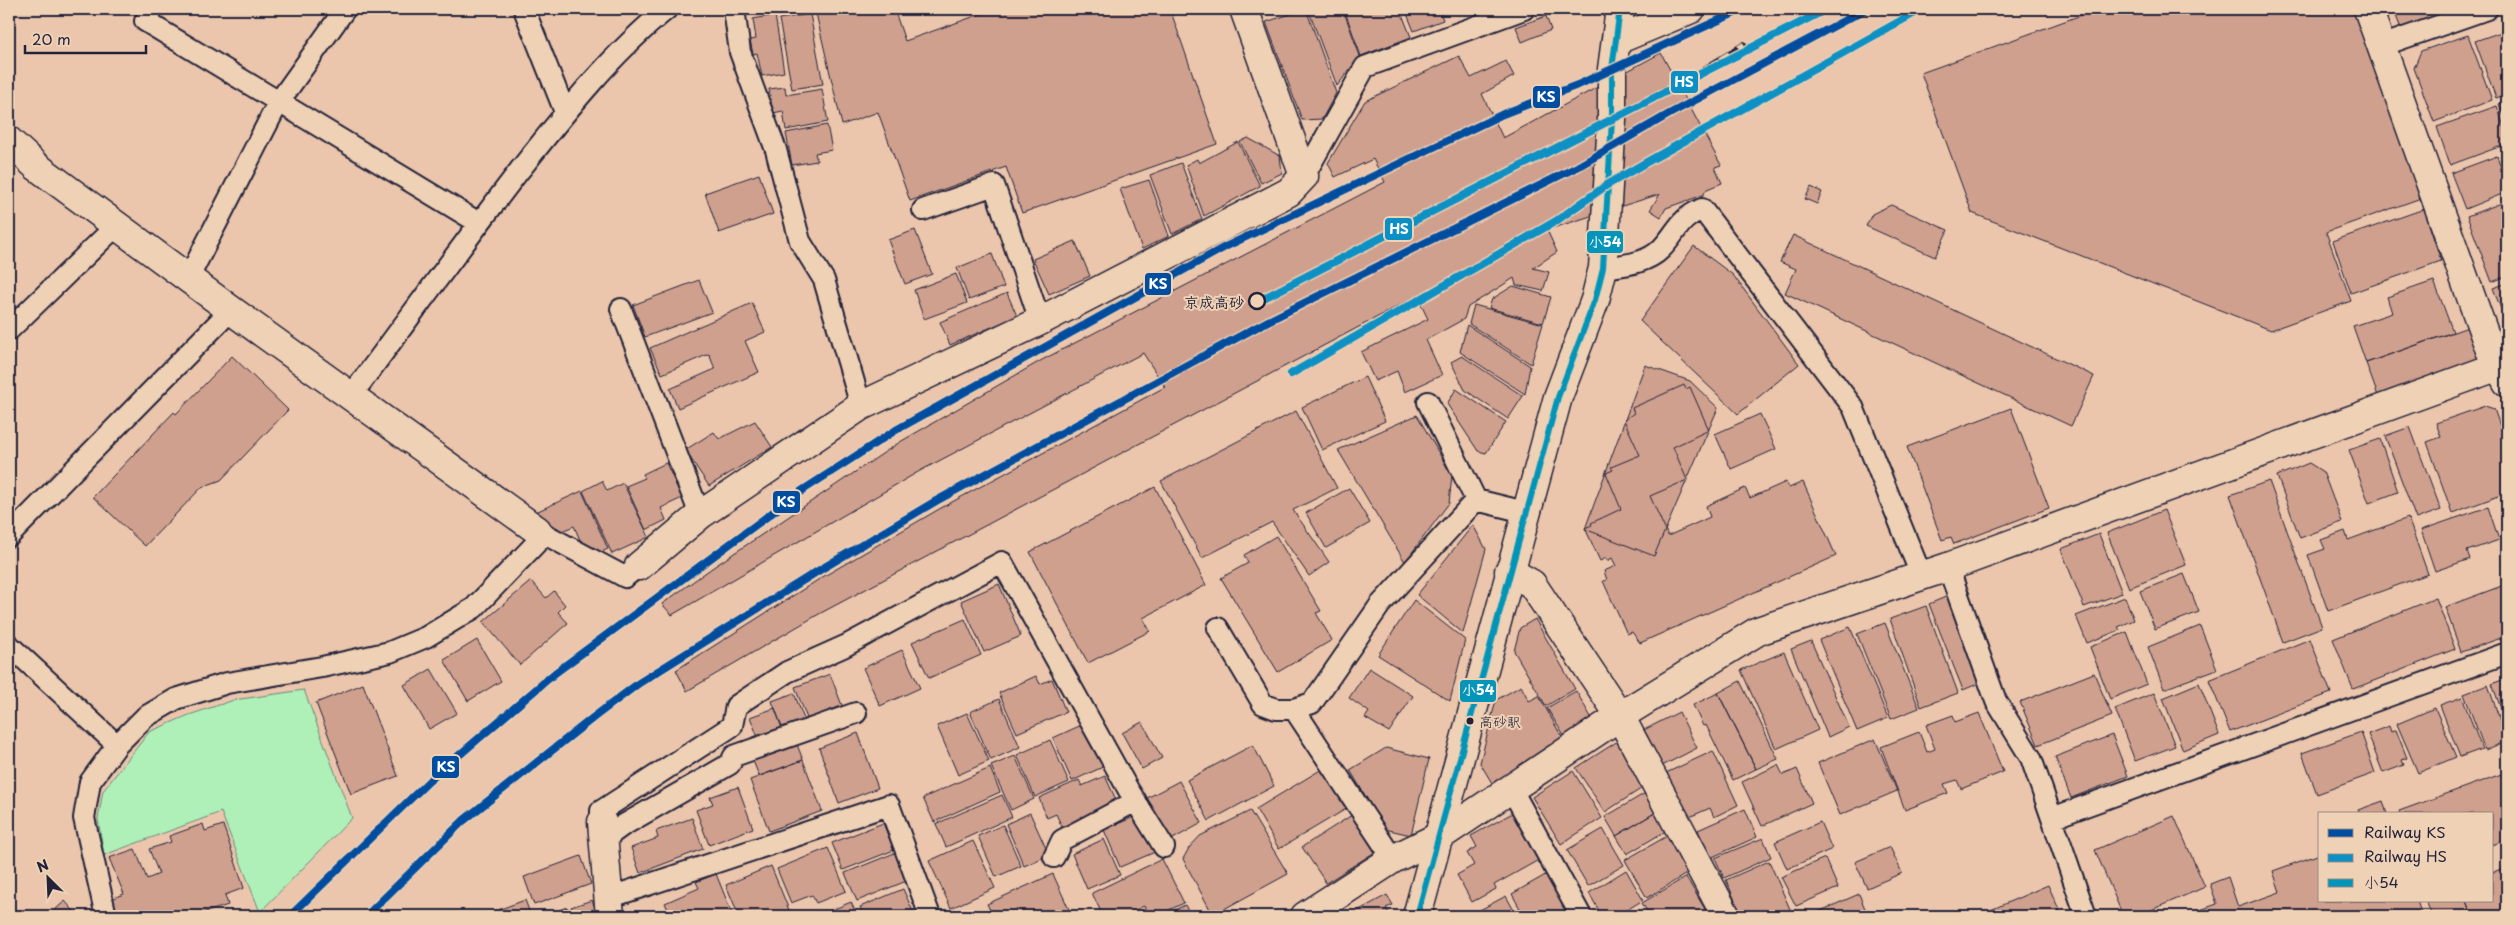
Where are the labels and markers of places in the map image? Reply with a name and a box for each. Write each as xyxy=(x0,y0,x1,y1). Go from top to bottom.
place label: 京成高砂 xyxy=(1184,290,1244,313)
marker: 京成高砂 xyxy=(1248,292,1266,310)
place label: 高砂駅 xyxy=(1479,711,1521,732)
marker: 高砂駅 xyxy=(1465,716,1475,726)

